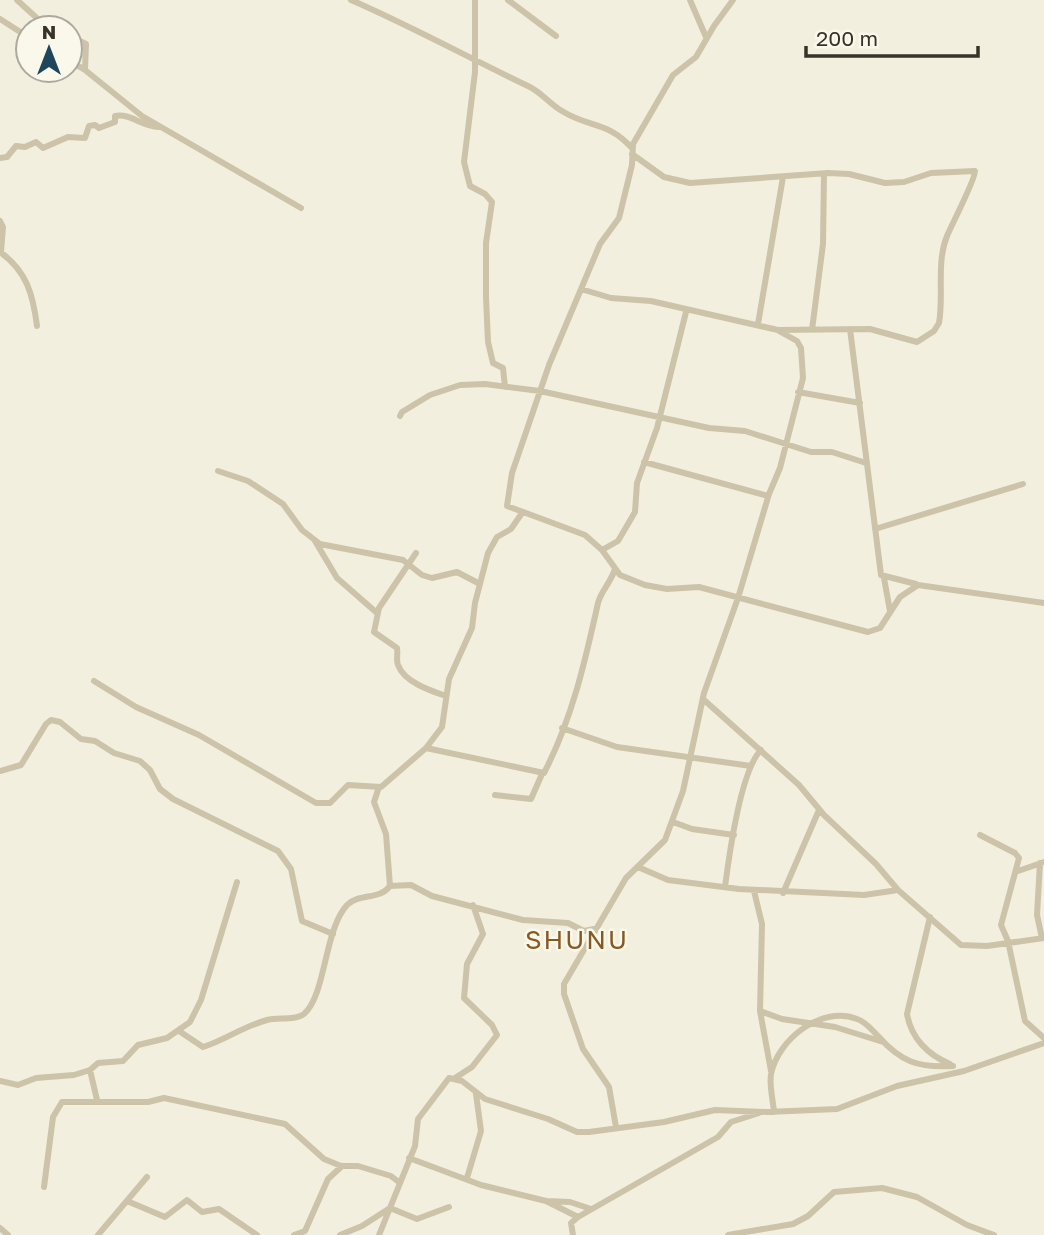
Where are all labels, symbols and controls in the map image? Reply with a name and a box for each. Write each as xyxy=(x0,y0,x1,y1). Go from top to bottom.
north arrow xyxy=(14,14,84,84)
scale bar xyxy=(806,14,978,58)
text: N xyxy=(42,20,56,43)
text: 200 m xyxy=(816,25,878,51)
district label: SHUNU xyxy=(525,924,629,955)

